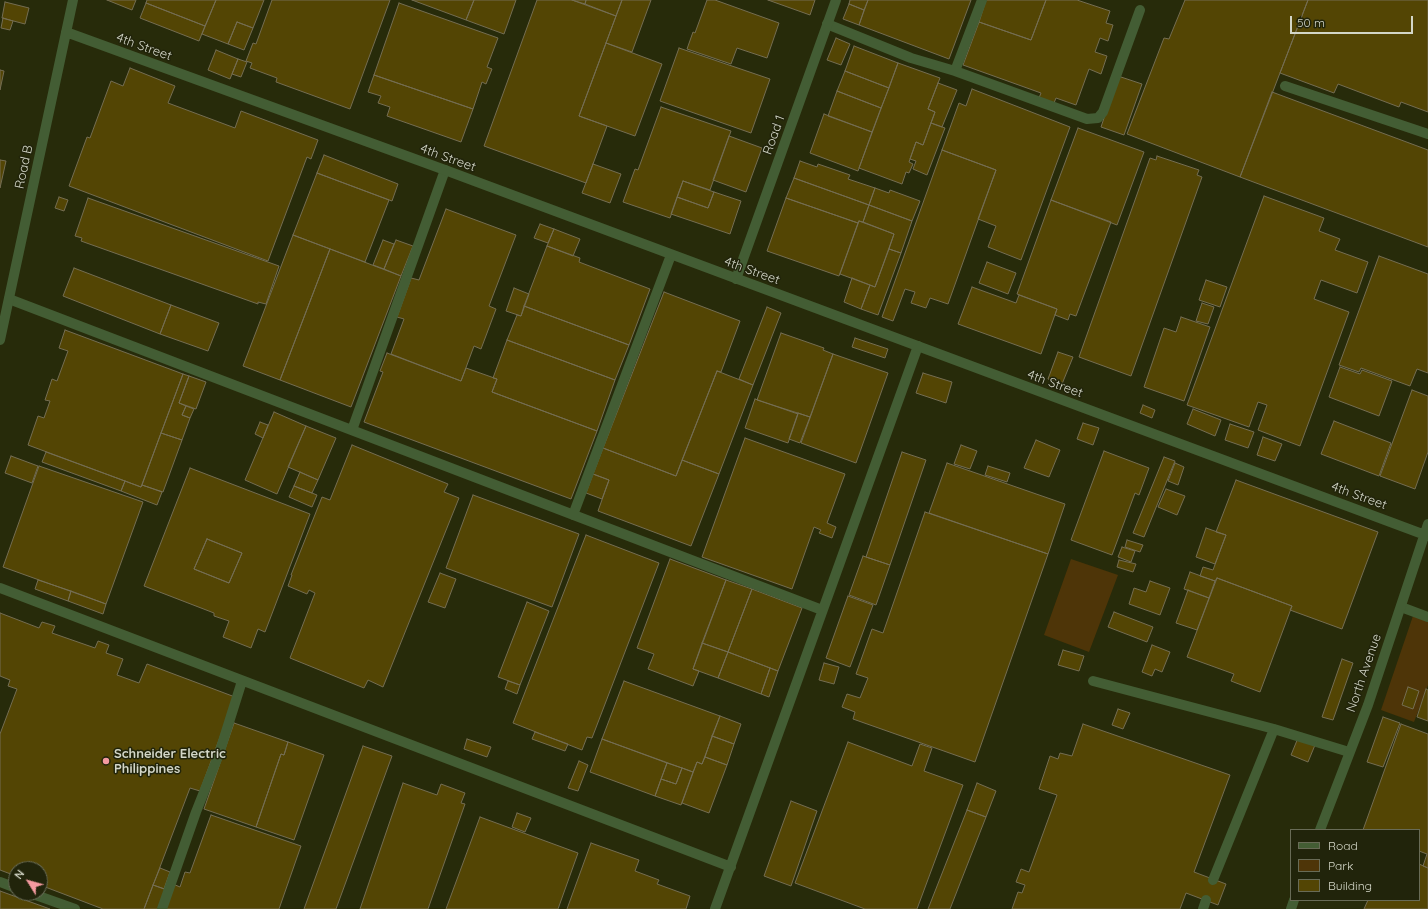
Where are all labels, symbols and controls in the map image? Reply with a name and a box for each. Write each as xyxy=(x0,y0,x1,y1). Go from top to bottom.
scale bar xyxy=(1292,8,1415,34)
text: 50 m xyxy=(1297,15,1325,30)
street label: 4th Street xyxy=(114,30,174,64)
street label: Road 1 xyxy=(760,113,788,157)
street label: 4th Street xyxy=(418,141,478,175)
street label: Road B xyxy=(12,144,36,190)
street label: 4th Street xyxy=(722,254,782,288)
street label: 4th Street xyxy=(1025,367,1085,401)
street label: 4th Street xyxy=(1329,479,1389,513)
street label: North Avenue xyxy=(1343,632,1385,714)
place label: Schneider Electric Philippines xyxy=(114,746,226,777)
marker: Schneider Electric Philippines xyxy=(101,756,111,766)
legend xyxy=(1290,829,1420,901)
text: Road xyxy=(1328,838,1358,853)
text: Park xyxy=(1328,858,1353,873)
north arrow xyxy=(8,861,48,901)
text: N xyxy=(11,867,27,882)
text: Building xyxy=(1328,878,1372,893)

